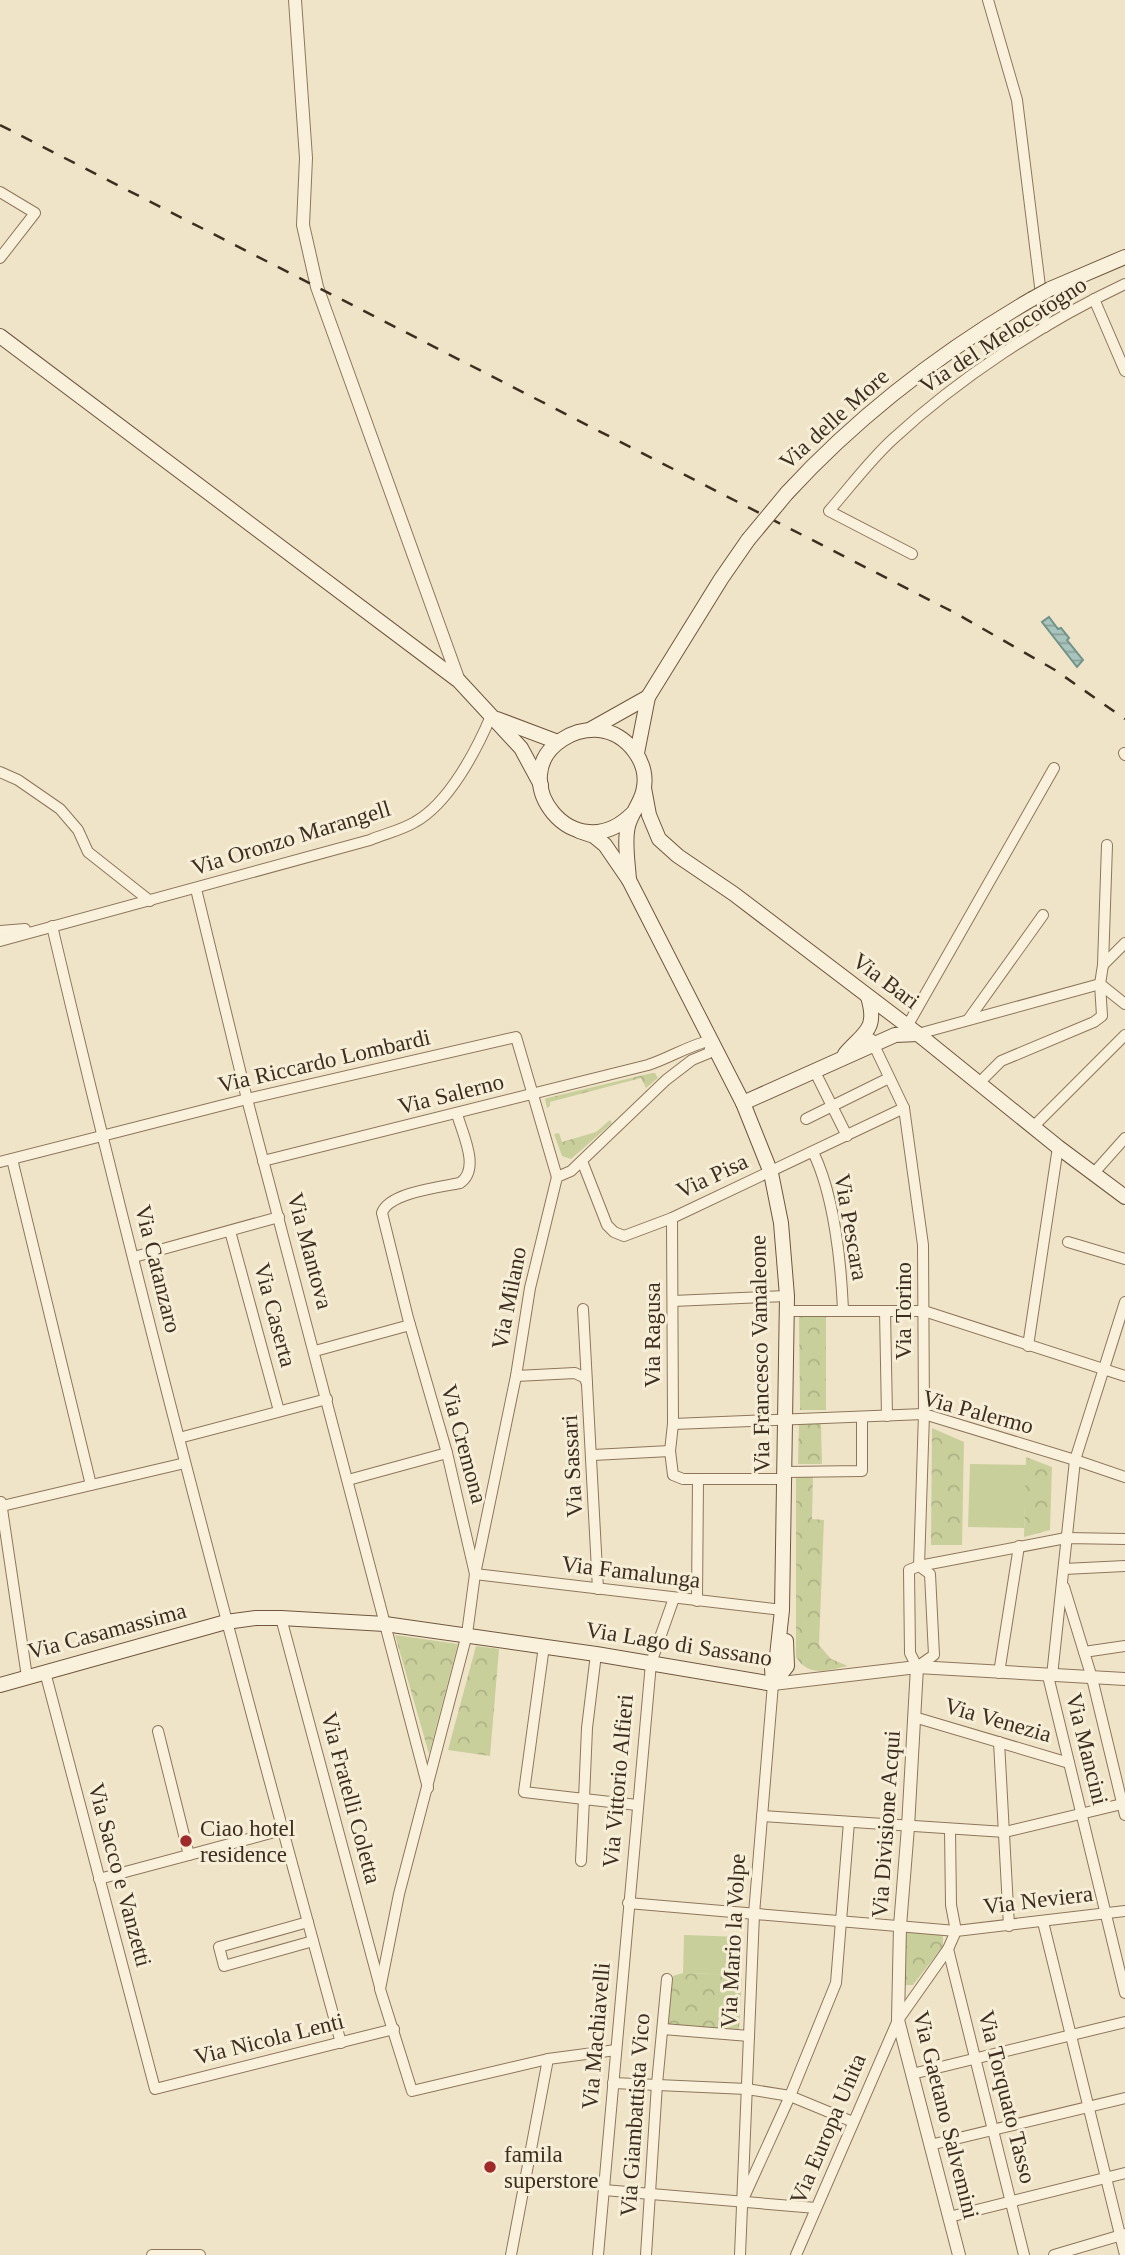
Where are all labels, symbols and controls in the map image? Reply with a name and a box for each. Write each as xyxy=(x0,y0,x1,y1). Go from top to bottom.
street label: Via del Melocotogno xyxy=(915,272,1091,398)
street label: Via delle More xyxy=(774,364,894,474)
street label: Via Oronzo Marangell xyxy=(188,796,394,880)
street label: Via Bari xyxy=(848,948,924,1014)
street label: Via Riccardo Lombardi xyxy=(215,1024,433,1098)
street label: Via Salerno xyxy=(396,1069,506,1119)
street label: Via Pisa xyxy=(672,1149,752,1203)
street label: Via Pescara xyxy=(829,1172,873,1282)
street label: Via Mantova xyxy=(282,1190,338,1312)
street label: Via Catanzaro xyxy=(130,1203,186,1335)
street label: Via Francesco Vamaleone xyxy=(745,1235,775,1473)
street label: Via Milano xyxy=(487,1245,531,1351)
street label: Via Caserta xyxy=(249,1260,301,1370)
street label: Via Torino xyxy=(891,1262,916,1360)
street label: Via Ragusa xyxy=(640,1282,665,1388)
street label: Via Cremona xyxy=(436,1382,492,1506)
street label: Via Palermo xyxy=(920,1385,1036,1439)
street label: Via Sassari xyxy=(557,1414,587,1518)
street label: Via Famalunga xyxy=(560,1551,702,1593)
street label: Via Casamassima xyxy=(25,1598,189,1664)
street label: Via Lago di Sassano xyxy=(584,1617,774,1671)
street label: Via Mancini xyxy=(1061,1691,1113,1807)
street label: Via Vittorio Alfieri xyxy=(598,1693,638,1869)
street label: Via Venezia xyxy=(942,1693,1054,1747)
street label: Via Fratelli Coletta xyxy=(316,1710,386,1886)
street label: Via Divisione Acqui xyxy=(867,1729,905,1919)
street label: Via Sacco e Vanzetti xyxy=(83,1780,157,1970)
place label: Ciao hotel residence xyxy=(200,1816,295,1867)
marker: Ciao hotel residence xyxy=(178,1833,194,1849)
street label: Via Mario la Volpe xyxy=(716,1853,750,2029)
street label: Via Neviera xyxy=(982,1881,1094,1919)
street label: Via Machiavelli xyxy=(577,1961,615,2111)
street label: Via Nicola Lenti xyxy=(192,2008,346,2070)
street label: Via Torquato Tasso xyxy=(973,2008,1041,2186)
street label: Via Gaetano Salvemini xyxy=(908,2009,984,2221)
street label: Via Giambattista Vico xyxy=(615,2012,655,2218)
street label: Via Europa Unita xyxy=(785,2050,871,2208)
place label: famila superstore xyxy=(504,2142,599,2193)
marker: famila superstore xyxy=(482,2159,498,2175)

